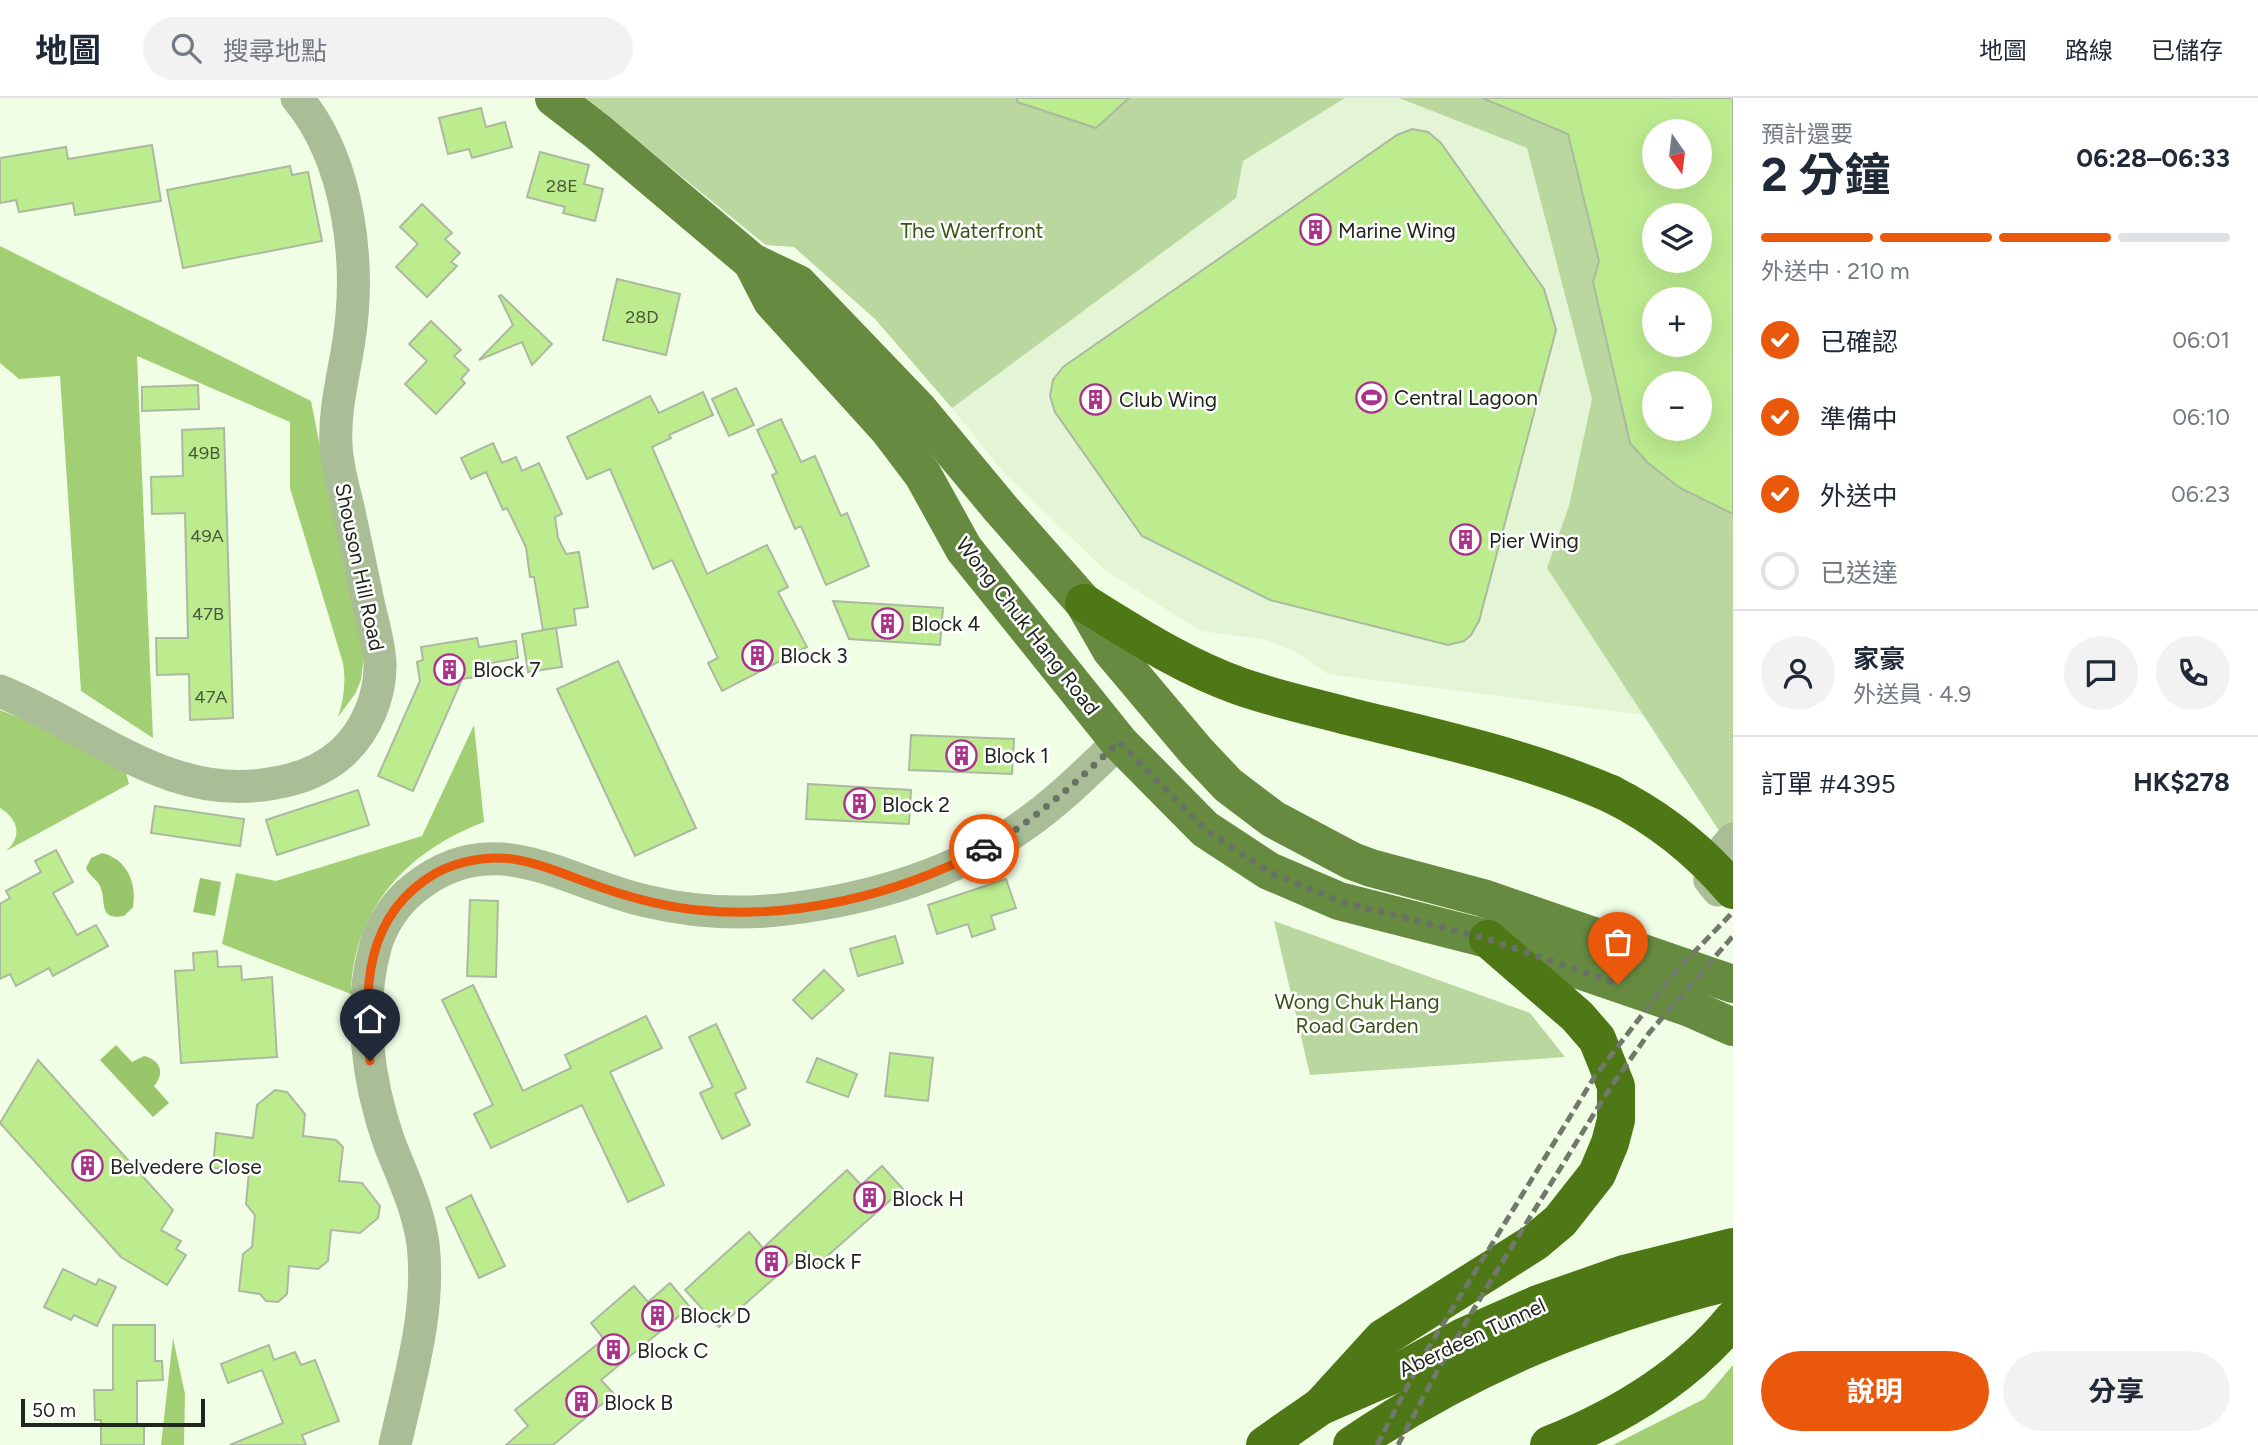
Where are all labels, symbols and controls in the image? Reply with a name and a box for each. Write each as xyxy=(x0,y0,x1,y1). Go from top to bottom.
search box xyxy=(143,17,633,80)
icon: search xyxy=(167,29,205,67)
text: 地圖 xyxy=(35,31,101,70)
text: 搜尋地點 xyxy=(223,35,327,67)
text: 地圖 xyxy=(1979,36,2027,65)
text: 路線 xyxy=(2065,36,2113,65)
text: 已儲存 xyxy=(2151,36,2223,65)
north arrow xyxy=(1642,119,1712,189)
map controls xyxy=(1642,119,1712,441)
text: 預計還要 xyxy=(1761,120,1853,148)
text: 06:28–06:33 xyxy=(2076,142,2230,174)
text: 2 分鐘 xyxy=(1761,147,1891,203)
house number: 28E xyxy=(546,175,578,197)
button: layers xyxy=(1642,203,1712,273)
building icon: Marine Wing xyxy=(1298,213,1332,247)
park label: The Waterfront xyxy=(900,218,1044,243)
place label: Marine Wing xyxy=(1338,218,1456,243)
text: 外送中 · 210 m xyxy=(1761,257,1910,285)
button: + xyxy=(1642,287,1712,357)
house number: 28D xyxy=(625,306,659,328)
icon: check xyxy=(1761,321,1799,359)
text: 已確認 xyxy=(1820,326,1898,358)
text: 06:01 xyxy=(2172,326,2230,354)
button: − xyxy=(1642,371,1712,441)
sports icon: Central Lagoon xyxy=(1354,380,1388,414)
building icon: Club Wing xyxy=(1079,382,1113,416)
place label: Central Lagoon xyxy=(1394,385,1538,410)
place label: Club Wing xyxy=(1119,387,1217,412)
icon: check xyxy=(1761,398,1799,436)
text: 準備中 xyxy=(1820,403,1898,435)
text: 06:10 xyxy=(2172,403,2230,431)
house number: 49B xyxy=(188,442,220,464)
icon: check xyxy=(1761,475,1799,513)
text: 外送中 xyxy=(1820,480,1898,512)
text: 06:23 xyxy=(2171,480,2230,508)
street label: Shouson Hill Road xyxy=(330,481,390,653)
building icon: Pier Wing xyxy=(1449,523,1483,557)
house number: 49A xyxy=(190,525,224,547)
place label: Pier Wing xyxy=(1489,528,1579,553)
street label: Wong Chuk Hang Road xyxy=(951,532,1105,720)
text: 已送達 xyxy=(1820,557,1898,589)
house number: 47B xyxy=(192,603,224,625)
building icon: Block 4 xyxy=(871,606,905,640)
place label: Block 4 xyxy=(911,611,980,636)
button: person xyxy=(1761,636,1835,710)
button: chat xyxy=(2064,636,2138,710)
button: phone xyxy=(2156,636,2230,710)
building icon: Block 3 xyxy=(740,638,774,672)
place label: Block 3 xyxy=(780,643,848,668)
text: 家豪 xyxy=(1853,643,1905,675)
building icon: Block 7 xyxy=(433,652,467,686)
place label: Block 7 xyxy=(473,657,541,682)
text: 外送員 · 4.9 xyxy=(1853,680,1971,708)
house number: 47A xyxy=(194,686,228,708)
building icon: Block 1 xyxy=(944,738,978,772)
place label: Block 1 xyxy=(984,743,1049,768)
text: HK$278 xyxy=(2133,766,2230,798)
text: 訂單 #4395 xyxy=(1761,768,1896,800)
building icon: Block 2 xyxy=(842,787,876,821)
place label: Block 2 xyxy=(882,792,950,817)
courier xyxy=(949,814,1019,884)
icon: car xyxy=(965,830,1003,868)
pin xyxy=(1588,912,1648,984)
icon: bag xyxy=(1599,923,1637,961)
pin xyxy=(340,989,400,1061)
park label: Wong Chuk Hang Road Garden xyxy=(1274,989,1440,1038)
icon: home xyxy=(351,1000,389,1038)
building icon: Belvedere Close xyxy=(70,1149,104,1183)
place label: Belvedere Close xyxy=(110,1154,262,1179)
building icon: Block H xyxy=(852,1181,886,1215)
place label: Block H xyxy=(892,1186,964,1211)
building icon: Block F xyxy=(754,1244,788,1278)
place label: Block F xyxy=(794,1249,862,1274)
street label: Aberdeen Tunnel xyxy=(1395,1292,1549,1382)
building icon: Block D xyxy=(640,1298,674,1332)
place label: Block D xyxy=(680,1303,751,1328)
building icon: Block C xyxy=(597,1333,631,1367)
place label: Block C xyxy=(637,1338,709,1363)
button: 說明 xyxy=(1761,1351,1989,1431)
button: 分享 xyxy=(2003,1351,2230,1431)
building icon: Block B xyxy=(564,1385,598,1419)
place label: Block B xyxy=(604,1390,673,1415)
scale bar xyxy=(21,1396,205,1428)
text: 50 m xyxy=(32,1399,76,1422)

